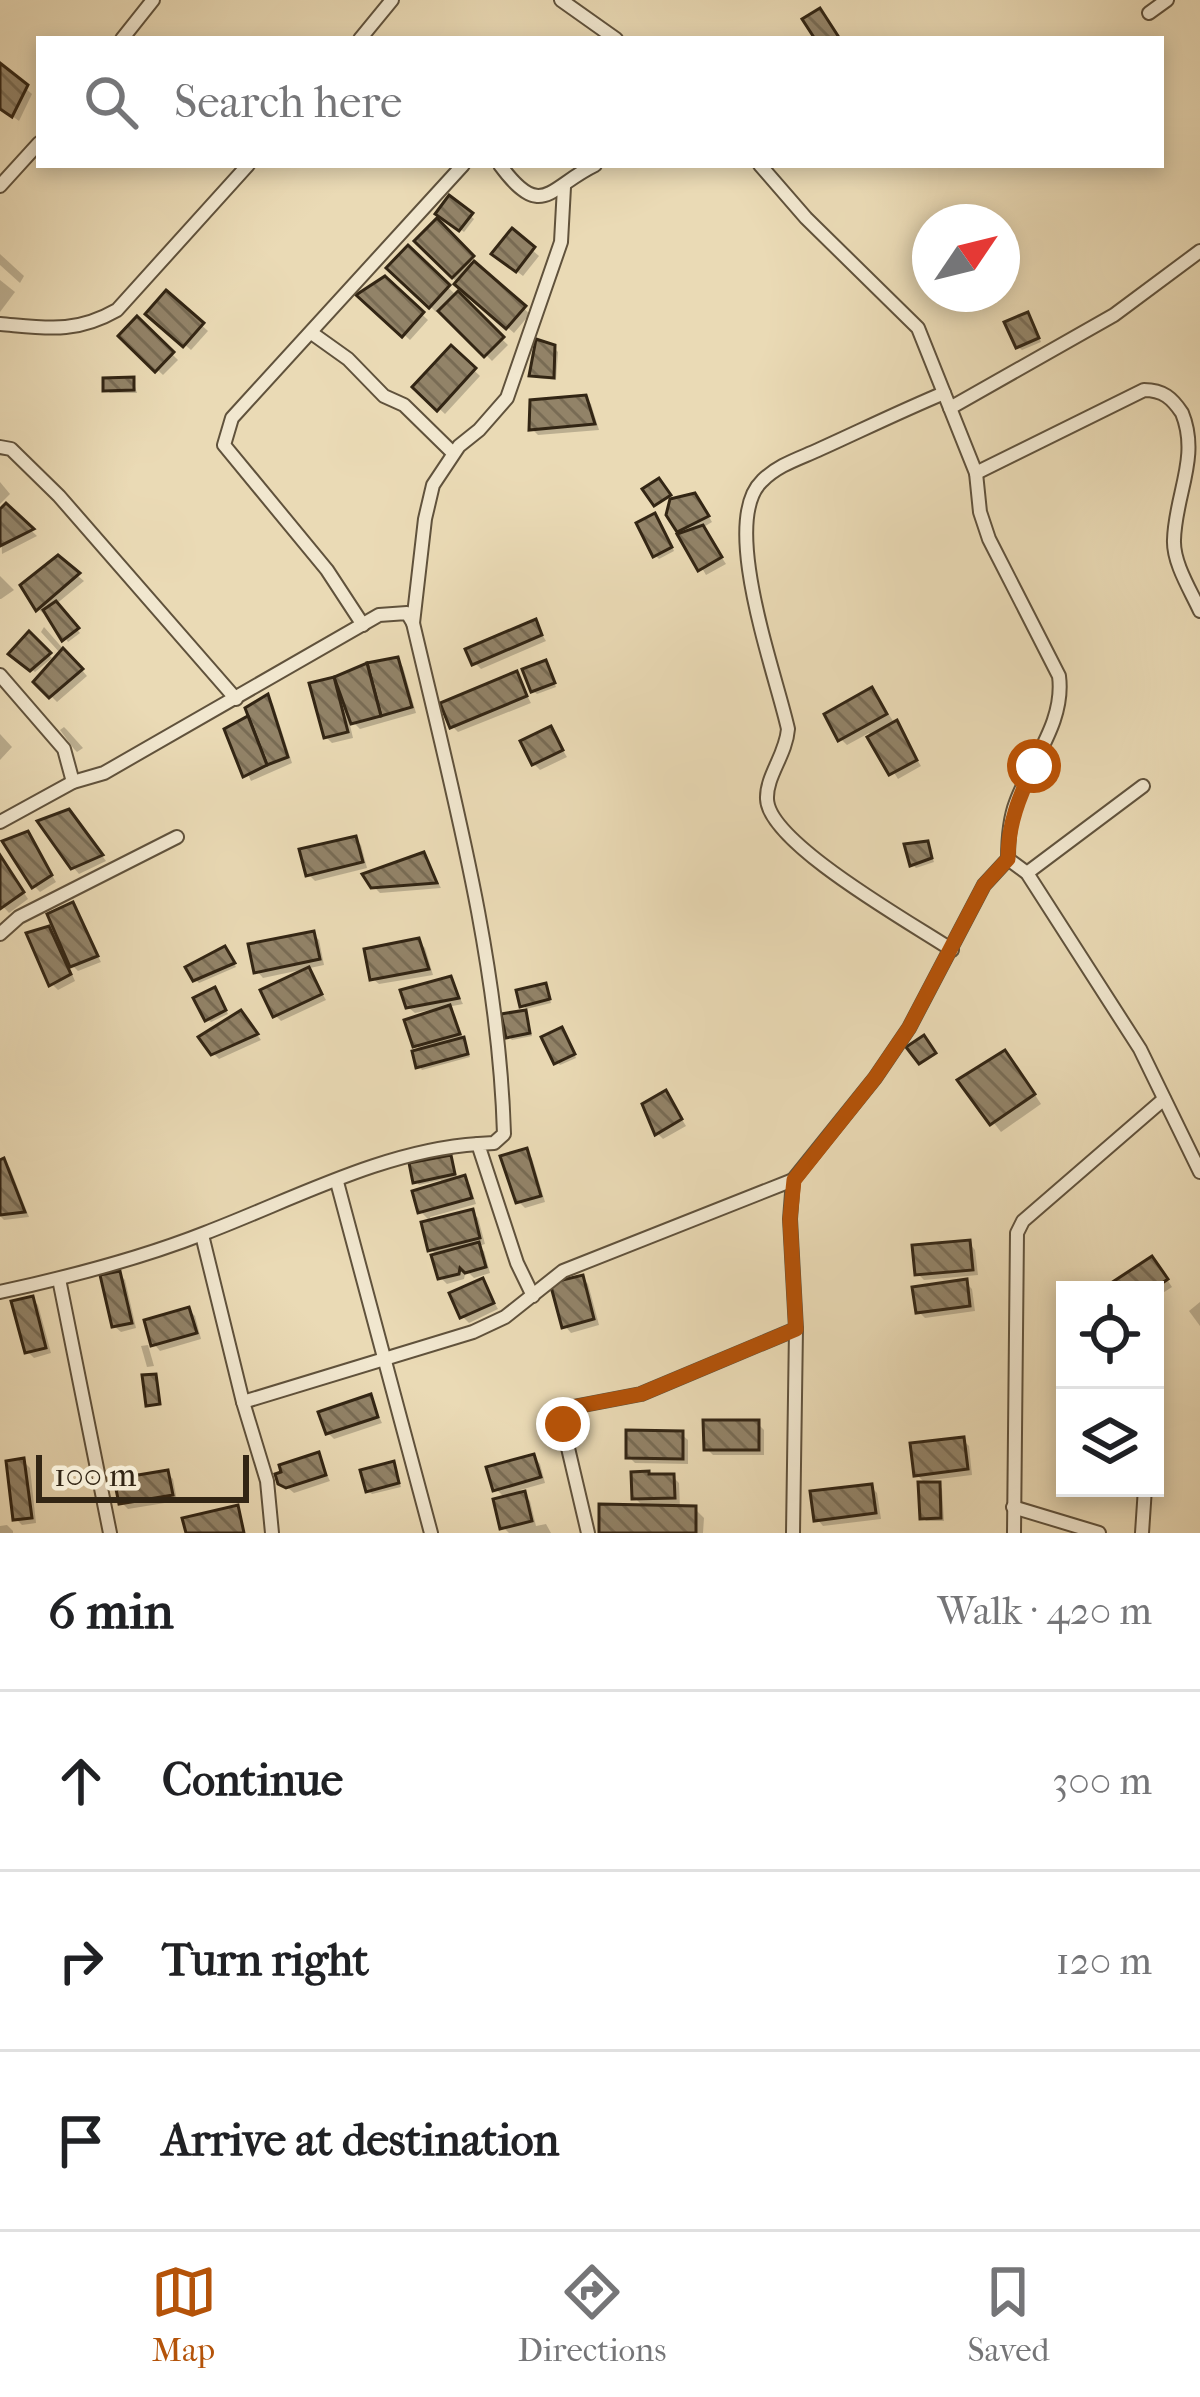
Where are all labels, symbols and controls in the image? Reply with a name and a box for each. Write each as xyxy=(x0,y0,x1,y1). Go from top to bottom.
search box xyxy=(36,36,1164,168)
icon: search xyxy=(78,69,144,135)
text: Search here xyxy=(174,76,402,129)
north arrow xyxy=(912,204,1020,312)
route start xyxy=(1007,739,1061,793)
map controls xyxy=(1056,1281,1164,1497)
button: locate xyxy=(1056,1281,1164,1389)
button: layers xyxy=(1056,1389,1164,1497)
route end xyxy=(536,1397,590,1451)
scale bar xyxy=(36,1449,249,1502)
text: 100 m xyxy=(54,1456,137,1495)
text: 6 min xyxy=(48,1581,174,1641)
text: Walk · 420 m xyxy=(937,1588,1152,1634)
icon: ahead xyxy=(48,1748,114,1814)
text: Continue xyxy=(162,1754,343,1807)
text: 300 m xyxy=(1052,1758,1152,1804)
icon: right xyxy=(48,1928,114,1994)
text: Turn right xyxy=(162,1934,369,1987)
text: 120 m xyxy=(1056,1938,1152,1984)
icon: arrive xyxy=(48,2108,114,2174)
text: Arrive at destination xyxy=(162,2114,559,2167)
tab: Map xyxy=(151,2259,217,2370)
tab: Directions xyxy=(518,2259,666,2370)
tab: Saved xyxy=(968,2259,1049,2370)

